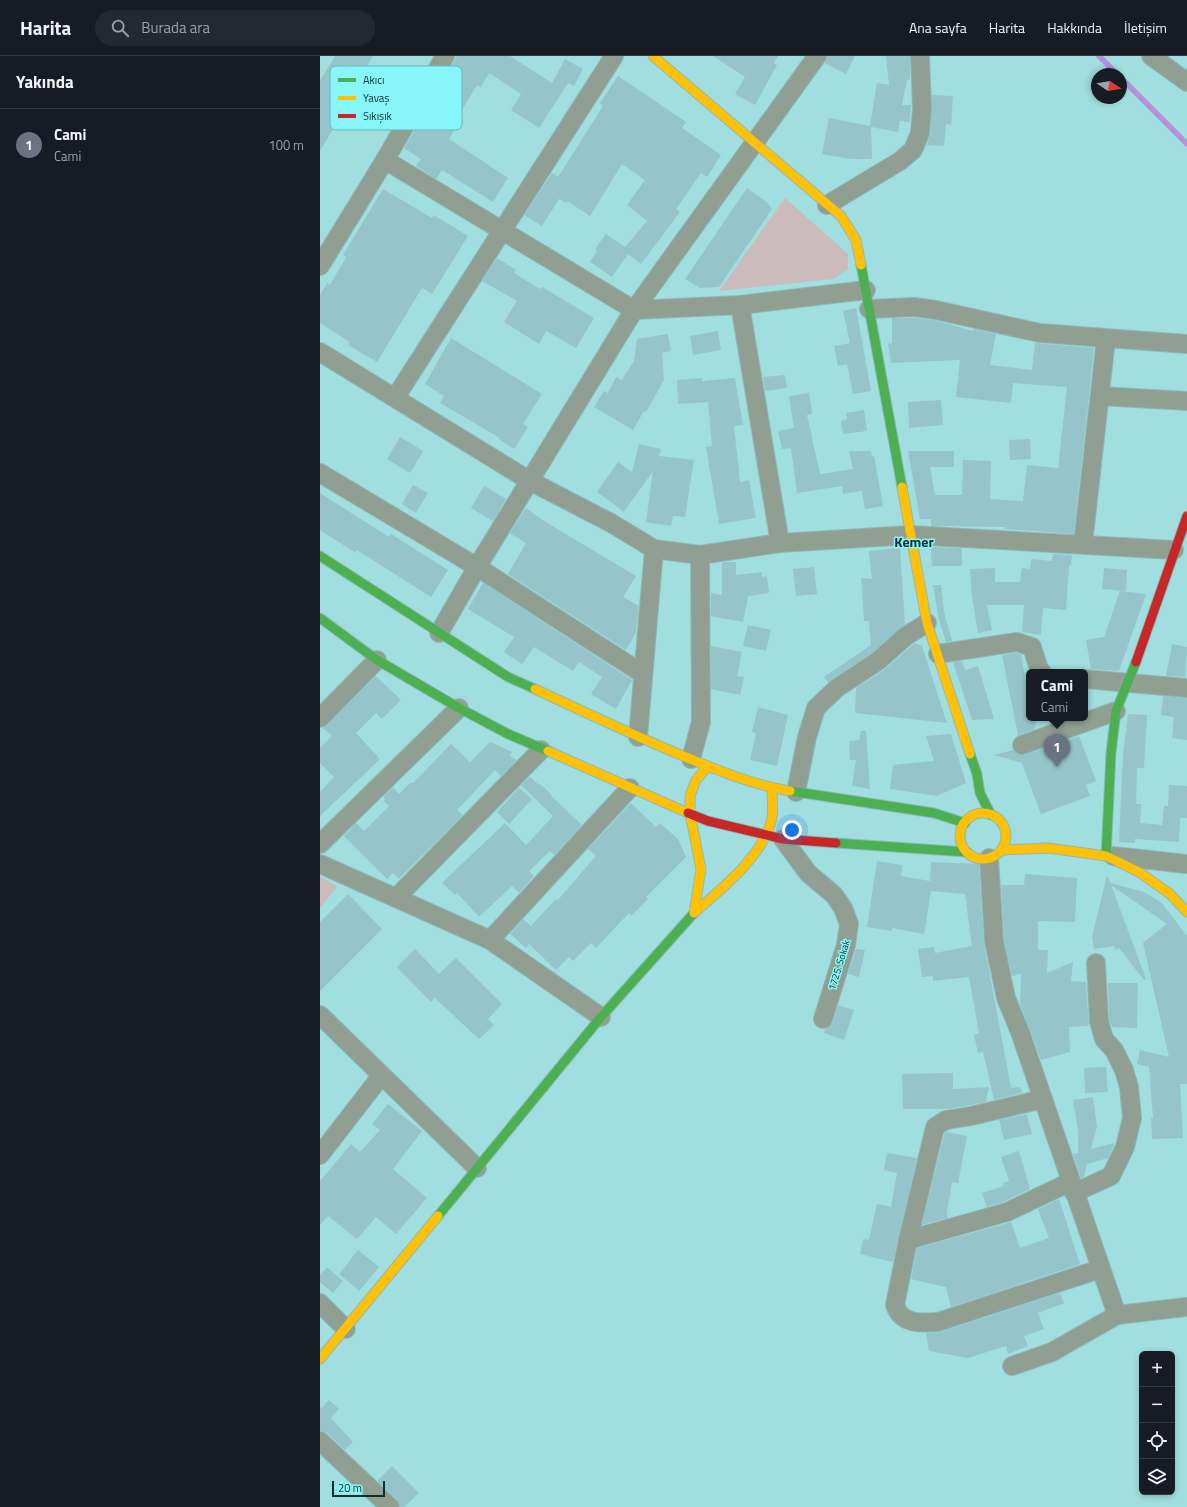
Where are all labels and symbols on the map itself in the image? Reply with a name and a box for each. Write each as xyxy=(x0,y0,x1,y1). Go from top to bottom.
legend xyxy=(330,66,462,130)
north arrow xyxy=(1091,68,1127,104)
text: Akıcı xyxy=(363,72,384,88)
text: Yavaş xyxy=(363,90,390,106)
text: Sıkışık xyxy=(363,108,393,124)
district label: Kemer xyxy=(894,531,934,552)
pin: 1 xyxy=(1044,734,1070,767)
your location xyxy=(782,820,802,840)
street label: 1725. Sokak xyxy=(824,938,854,992)
scale bar xyxy=(332,1479,385,1498)

